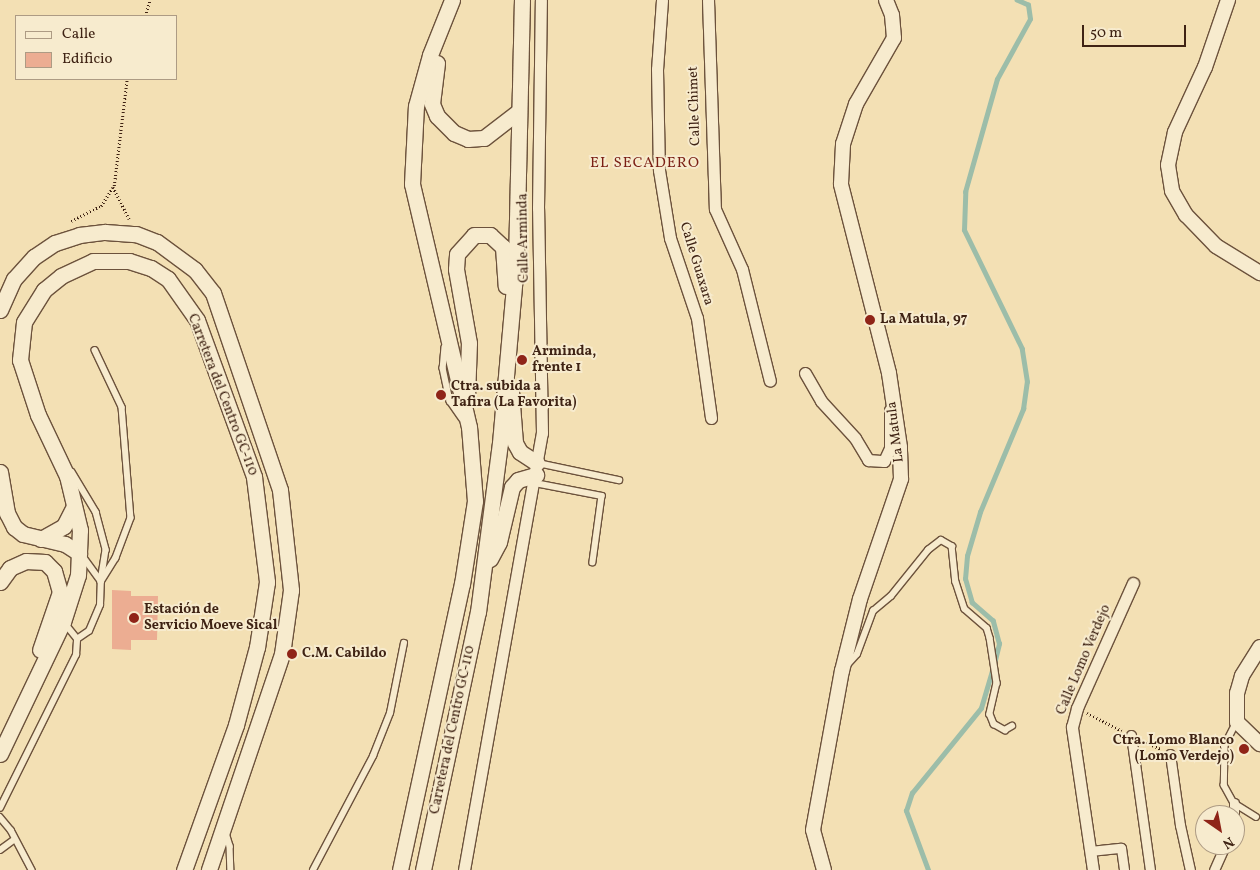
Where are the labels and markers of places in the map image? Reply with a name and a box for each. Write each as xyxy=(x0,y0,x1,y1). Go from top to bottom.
place label: La Matula, 97 xyxy=(880,312,967,328)
marker: La Matula, 97 xyxy=(864,314,876,326)
place label: Arminda, frente 1 xyxy=(532,344,596,377)
marker: Arminda, frente 1 xyxy=(516,354,528,366)
place label: Ctra. subida a Tafira (La Favorita) xyxy=(451,379,577,412)
marker: Ctra. subida a Tafira (La Favorita) xyxy=(435,389,447,401)
place label: Estación de Servicio Moeve Sical xyxy=(144,602,277,634)
marker: Estación de Servicio Moeve Sical xyxy=(128,612,140,624)
place label: C.M. Cabildo xyxy=(302,646,386,662)
marker: C.M. Cabildo xyxy=(286,648,298,660)
place label: Ctra. Lomo Blanco (Lomo Verdejo) xyxy=(1113,733,1234,766)
marker: Ctra. Lomo Blanco (Lomo Verdejo) xyxy=(1238,743,1250,755)

